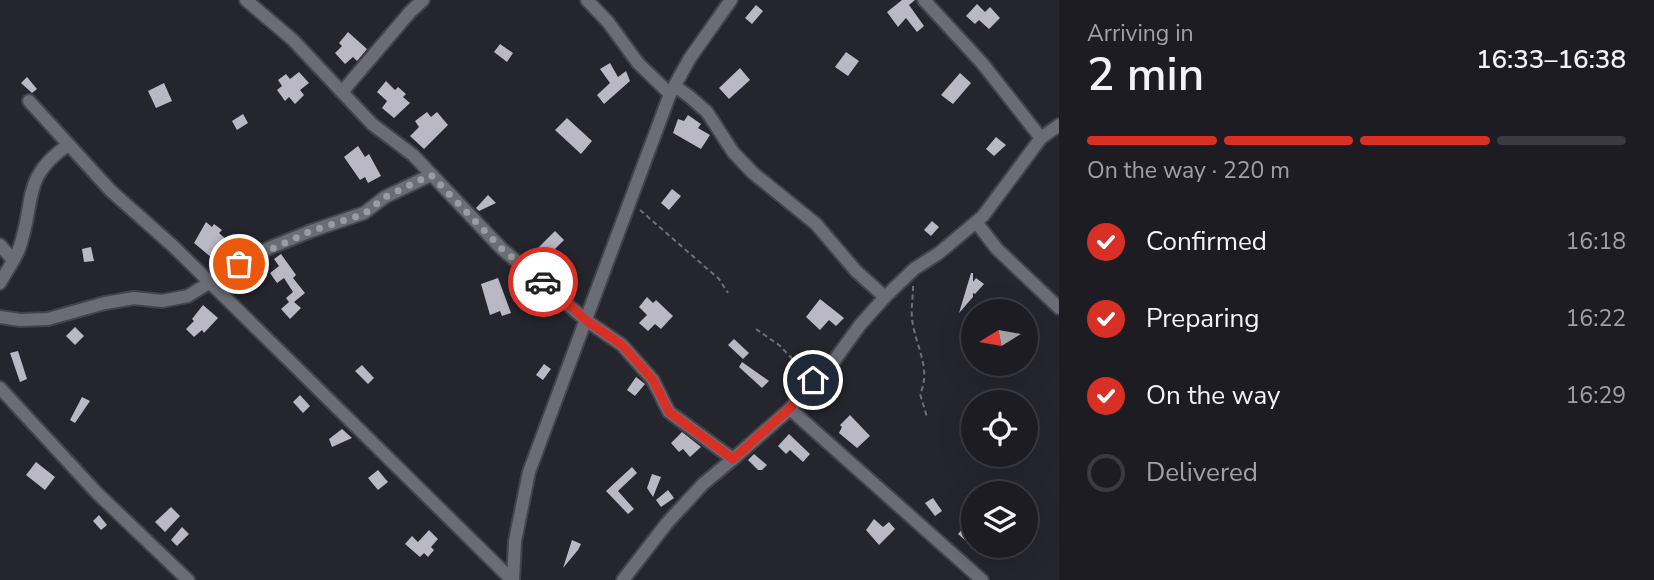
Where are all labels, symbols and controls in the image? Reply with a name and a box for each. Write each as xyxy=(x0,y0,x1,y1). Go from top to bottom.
text: Arriving in xyxy=(1087,18,1194,49)
text: 16:33–16:38 xyxy=(1476,42,1626,77)
text: 2 min xyxy=(1087,43,1204,106)
text: On the way · 220 m xyxy=(1087,155,1290,186)
icon: check xyxy=(1087,223,1125,261)
text: Confirmed xyxy=(1146,224,1267,259)
text: 16:18 xyxy=(1566,226,1626,257)
pin xyxy=(209,234,269,294)
icon: bag xyxy=(220,245,258,283)
courier xyxy=(508,247,578,317)
icon: car xyxy=(524,263,562,301)
north arrow xyxy=(961,299,1038,376)
map controls xyxy=(961,299,1038,558)
icon: check xyxy=(1087,300,1125,338)
text: Preparing xyxy=(1146,301,1259,336)
text: 16:22 xyxy=(1566,303,1626,334)
pin xyxy=(783,350,843,410)
icon: home xyxy=(794,361,832,399)
icon: check xyxy=(1087,377,1125,415)
text: On the way xyxy=(1146,378,1280,413)
text: 16:29 xyxy=(1566,380,1626,411)
button: locate xyxy=(961,390,1038,467)
text: Delivered xyxy=(1146,455,1258,490)
button: layers xyxy=(961,481,1038,558)

